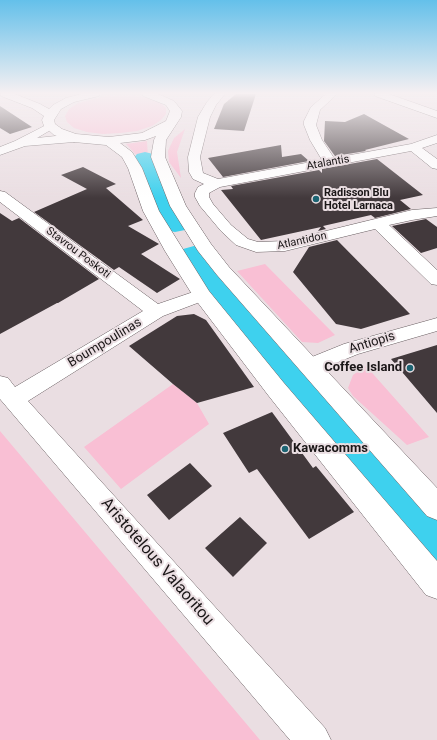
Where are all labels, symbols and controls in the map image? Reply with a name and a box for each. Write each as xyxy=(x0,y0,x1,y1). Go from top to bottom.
street label: Atalantis xyxy=(306,153,350,173)
place label: Radisson Blu Hotel Larnaca xyxy=(324,186,393,212)
marker: Radisson Blu Hotel Larnaca xyxy=(311,194,321,204)
street label: Stavrou Poskoti xyxy=(43,225,113,281)
street label: Atlantidon xyxy=(276,229,328,253)
street label: Boumpoulinas xyxy=(65,315,145,371)
street label: Antiopis xyxy=(347,329,397,357)
place label: Coffee Island xyxy=(324,360,402,376)
marker: Coffee Island xyxy=(405,363,415,373)
place label: Kawacomms xyxy=(293,441,368,457)
marker: Kawacomms xyxy=(280,444,290,454)
street label: Aristotelous Valaoritou xyxy=(96,494,218,630)

